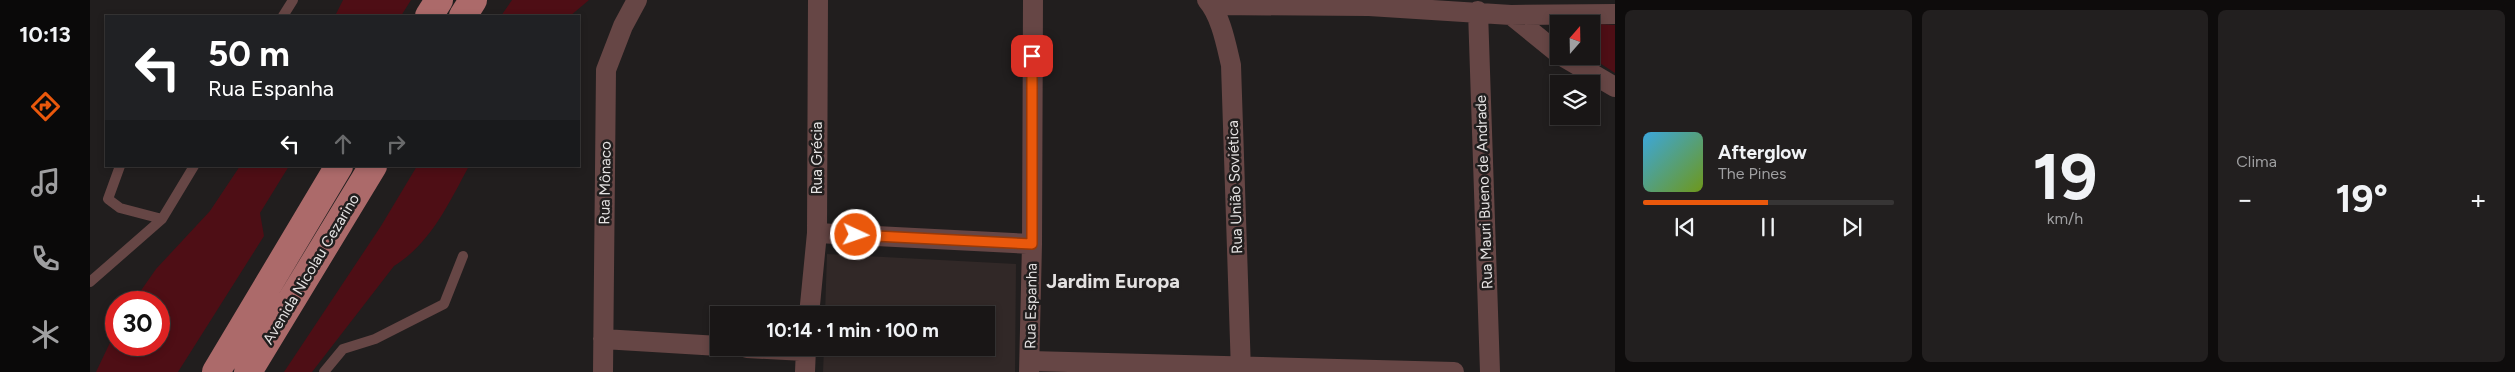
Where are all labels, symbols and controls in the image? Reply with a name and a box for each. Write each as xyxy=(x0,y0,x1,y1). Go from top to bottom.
north arrow xyxy=(1550,15,1600,65)
map controls xyxy=(1550,15,1600,125)
text: 10:13 xyxy=(19,21,71,48)
text: 50 m xyxy=(208,33,290,75)
icon: left xyxy=(125,35,190,100)
pin xyxy=(1011,35,1053,77)
icon: arrive xyxy=(1018,42,1046,70)
text: Rua Espanha xyxy=(208,75,334,102)
button: layers xyxy=(1550,75,1600,125)
icon: directions xyxy=(28,89,63,124)
street label: Rua Mauri Bueno de Andrade xyxy=(1472,95,1496,289)
street label: Rua União Soviética xyxy=(1224,120,1246,254)
street label: Rua Grécia xyxy=(808,121,826,195)
icon: left xyxy=(276,130,304,158)
icon: ahead xyxy=(329,130,357,158)
icon: right xyxy=(382,130,410,158)
text: 19 xyxy=(2032,137,2098,215)
street label: Rua Mônaco xyxy=(595,141,615,225)
text: Afterglow xyxy=(1718,141,1807,164)
text: Clima xyxy=(2236,152,2277,171)
text: The Pines xyxy=(1718,164,1787,183)
icon: music xyxy=(28,165,63,200)
text: 19° xyxy=(2335,176,2388,222)
text: − xyxy=(2236,182,2254,216)
text: + xyxy=(2470,182,2487,216)
street label: Avenida Nicolau Cezarino xyxy=(259,190,363,348)
position arrow xyxy=(829,208,881,260)
text: km/h xyxy=(2047,209,2083,228)
icon: previous xyxy=(1671,213,1699,241)
icon: pause xyxy=(1754,213,1782,241)
icon: next xyxy=(1838,213,1866,241)
icon: phone xyxy=(28,241,63,276)
street label: Rua Espanha xyxy=(1021,263,1041,349)
district label: Jardim Europa xyxy=(1046,269,1180,293)
speed limit sign: 30 xyxy=(105,291,170,356)
icon: climate xyxy=(28,317,63,352)
text: 10:14 · 1 min · 100 m xyxy=(766,319,939,342)

